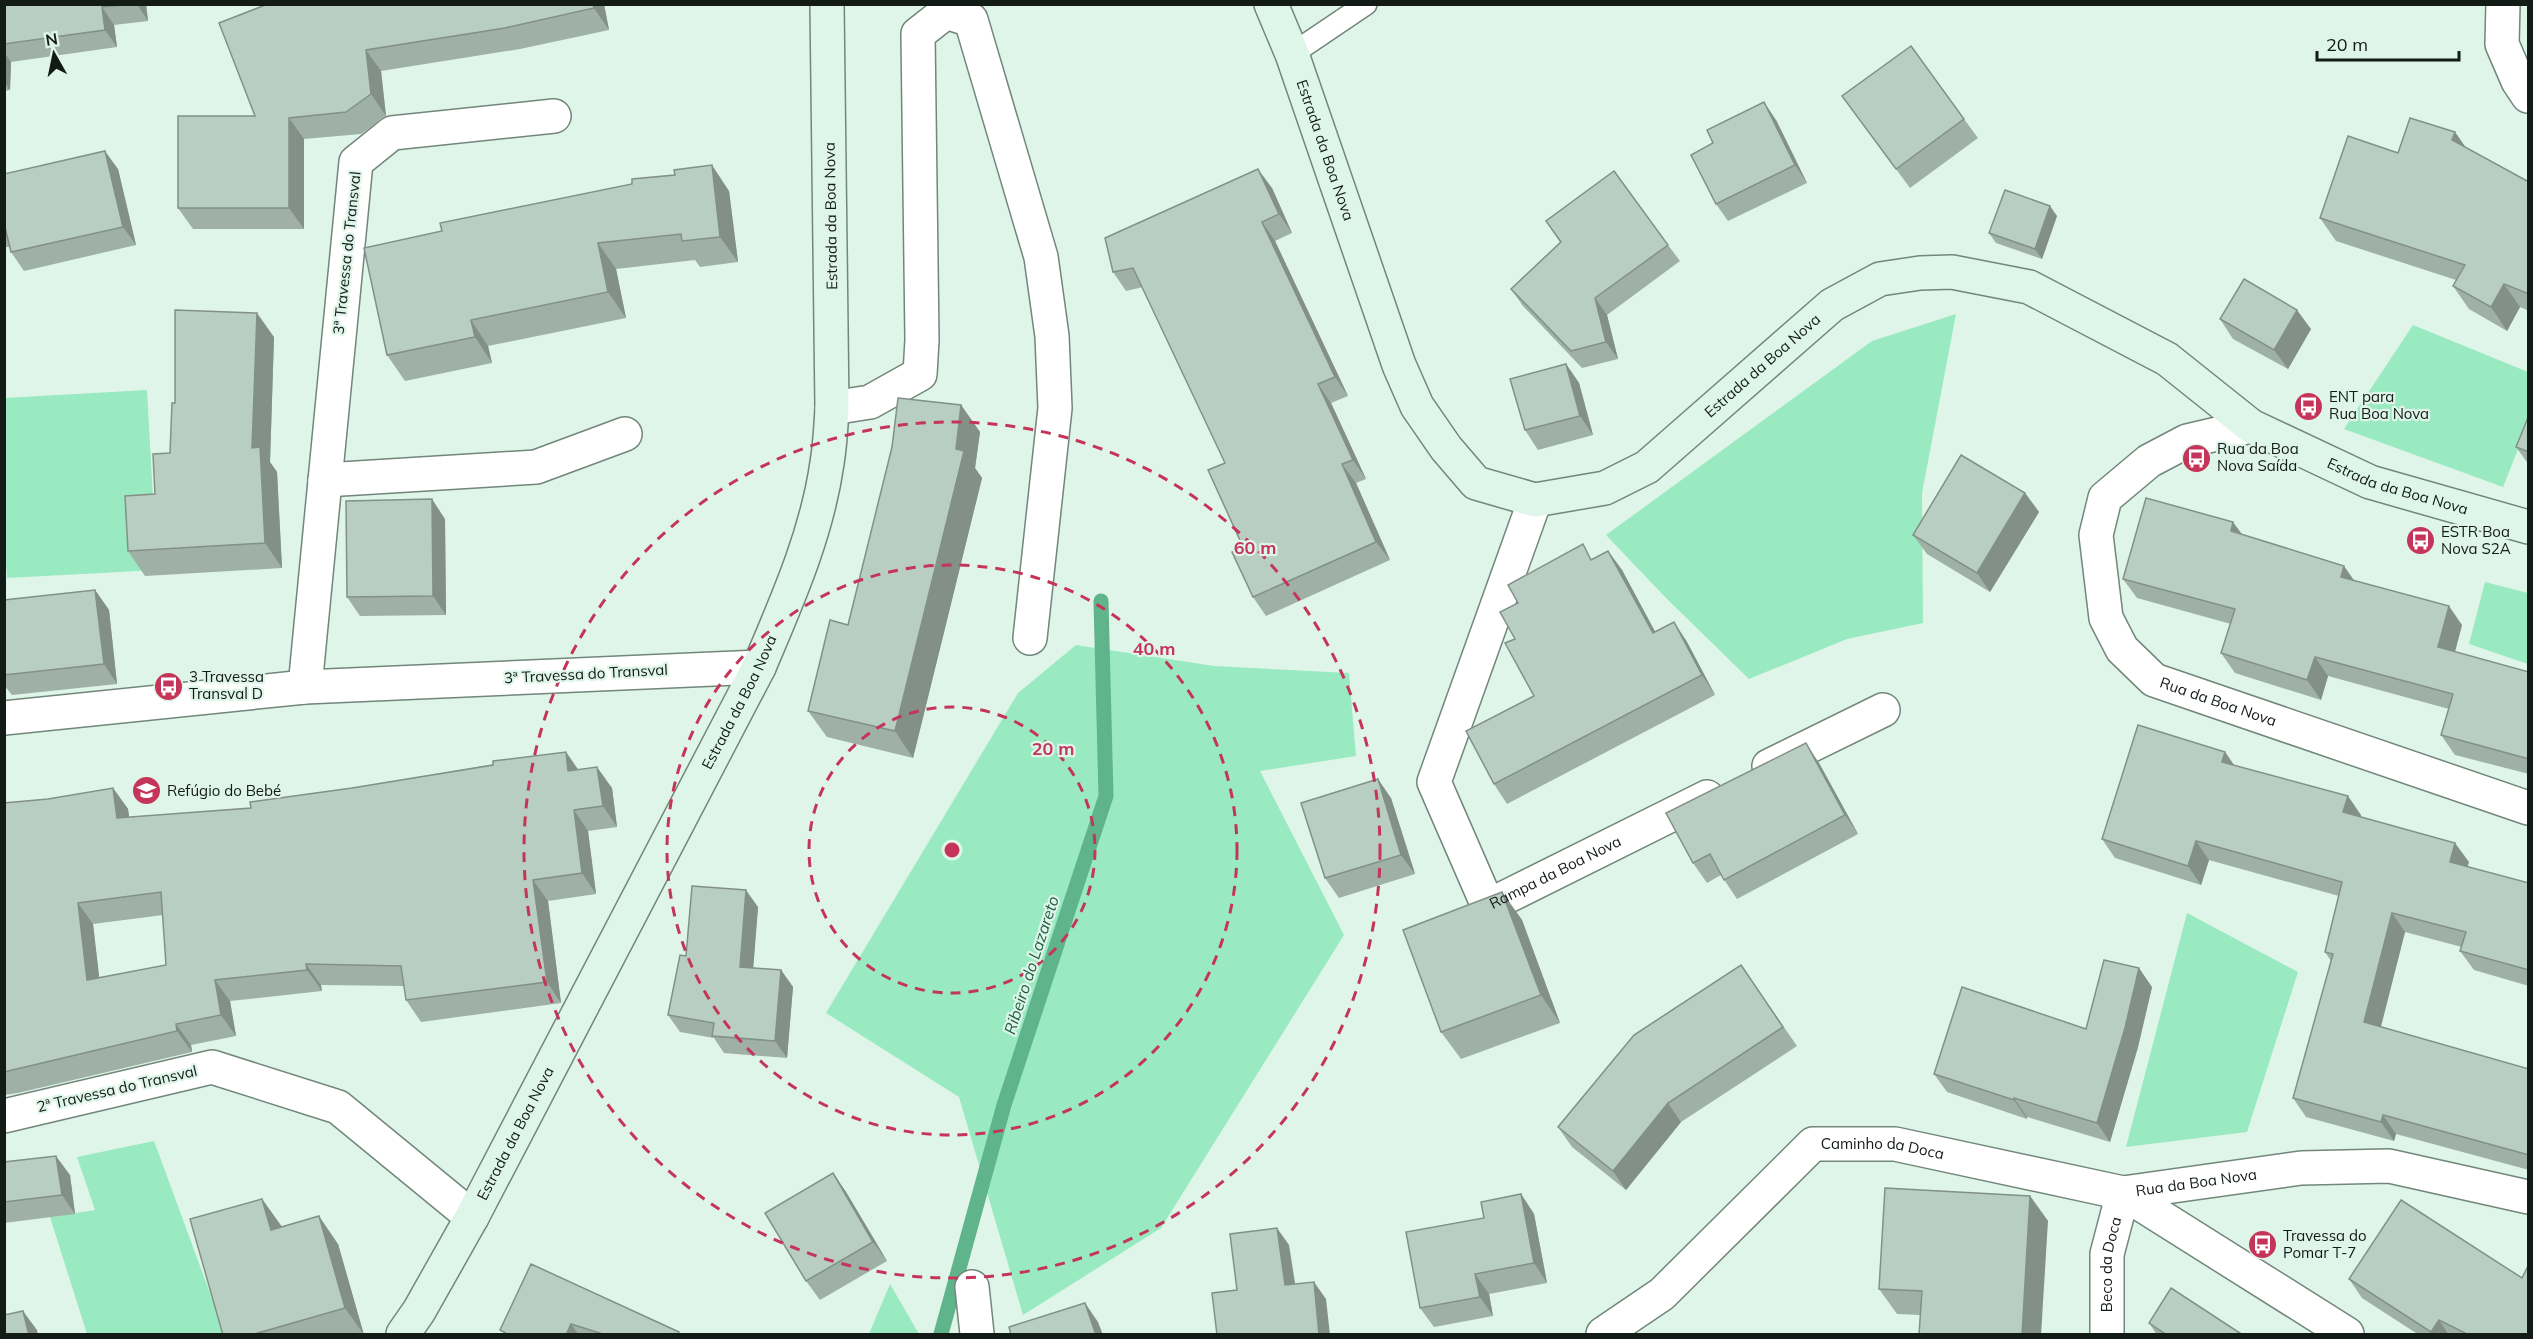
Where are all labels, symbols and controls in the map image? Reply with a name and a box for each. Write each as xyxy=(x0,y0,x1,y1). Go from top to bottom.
north arrow xyxy=(24,24,84,84)
scale bar xyxy=(2317,24,2460,62)
text: N xyxy=(44,28,59,50)
text: 20 m xyxy=(2326,33,2368,56)
street label: Estrada da Boa Nova xyxy=(1293,77,1359,223)
street label: Estrada da Boa Nova xyxy=(820,142,841,290)
street label: 3ª Travessa do Transval xyxy=(328,170,365,336)
street label: Estrada da Boa Nova xyxy=(1700,310,1824,421)
place label: ENT para Rua Boa Nova xyxy=(2329,387,2429,423)
bus stop icon: ENT para Rua Boa Nova xyxy=(2292,390,2324,422)
place label: Rua da Boa Nova Saída xyxy=(2217,439,2299,475)
bus stop icon: Rua da Boa Nova Saída xyxy=(2180,442,2212,474)
street label: Estrada da Boa Nova xyxy=(2324,453,2470,518)
place label: ESTR Boa Nova S2A xyxy=(2441,522,2511,558)
bus stop icon: ESTR Boa Nova S2A xyxy=(2404,525,2436,557)
text: 60 m xyxy=(1234,536,1276,559)
street label: Estrada da Boa Nova xyxy=(697,632,780,772)
text: 40 m xyxy=(1133,637,1175,660)
street label: 3ª Travessa do Transval xyxy=(504,660,668,687)
place label: 3 Travessa Transval D xyxy=(189,667,264,703)
bus stop icon: 3 Travessa Transval D xyxy=(152,670,184,702)
street label: Rua da Boa Nova xyxy=(2157,673,2279,730)
text: 20 m xyxy=(1032,737,1074,760)
school or university icon: Refúgio do Bebé xyxy=(130,775,162,807)
place label: Refúgio do Bebé xyxy=(167,781,281,800)
street label: Rampa da Boa Nova xyxy=(1486,831,1624,913)
centre of rings xyxy=(942,840,962,860)
water label: Ribeiro do Lazareto xyxy=(999,893,1063,1037)
street label: 2ª Travessa do Transval xyxy=(35,1061,199,1116)
street label: Estrada da Boa Nova xyxy=(472,1063,558,1203)
street label: Caminho da Doca xyxy=(1821,1134,1946,1163)
street label: Rua da Boa Nova xyxy=(2134,1164,2258,1200)
street label: Beco da Doca xyxy=(2097,1215,2125,1312)
place label: Travessa do Pomar T-7 xyxy=(2283,1226,2367,1262)
bus stop icon: Travessa do Pomar T-7 xyxy=(2246,1229,2278,1261)

